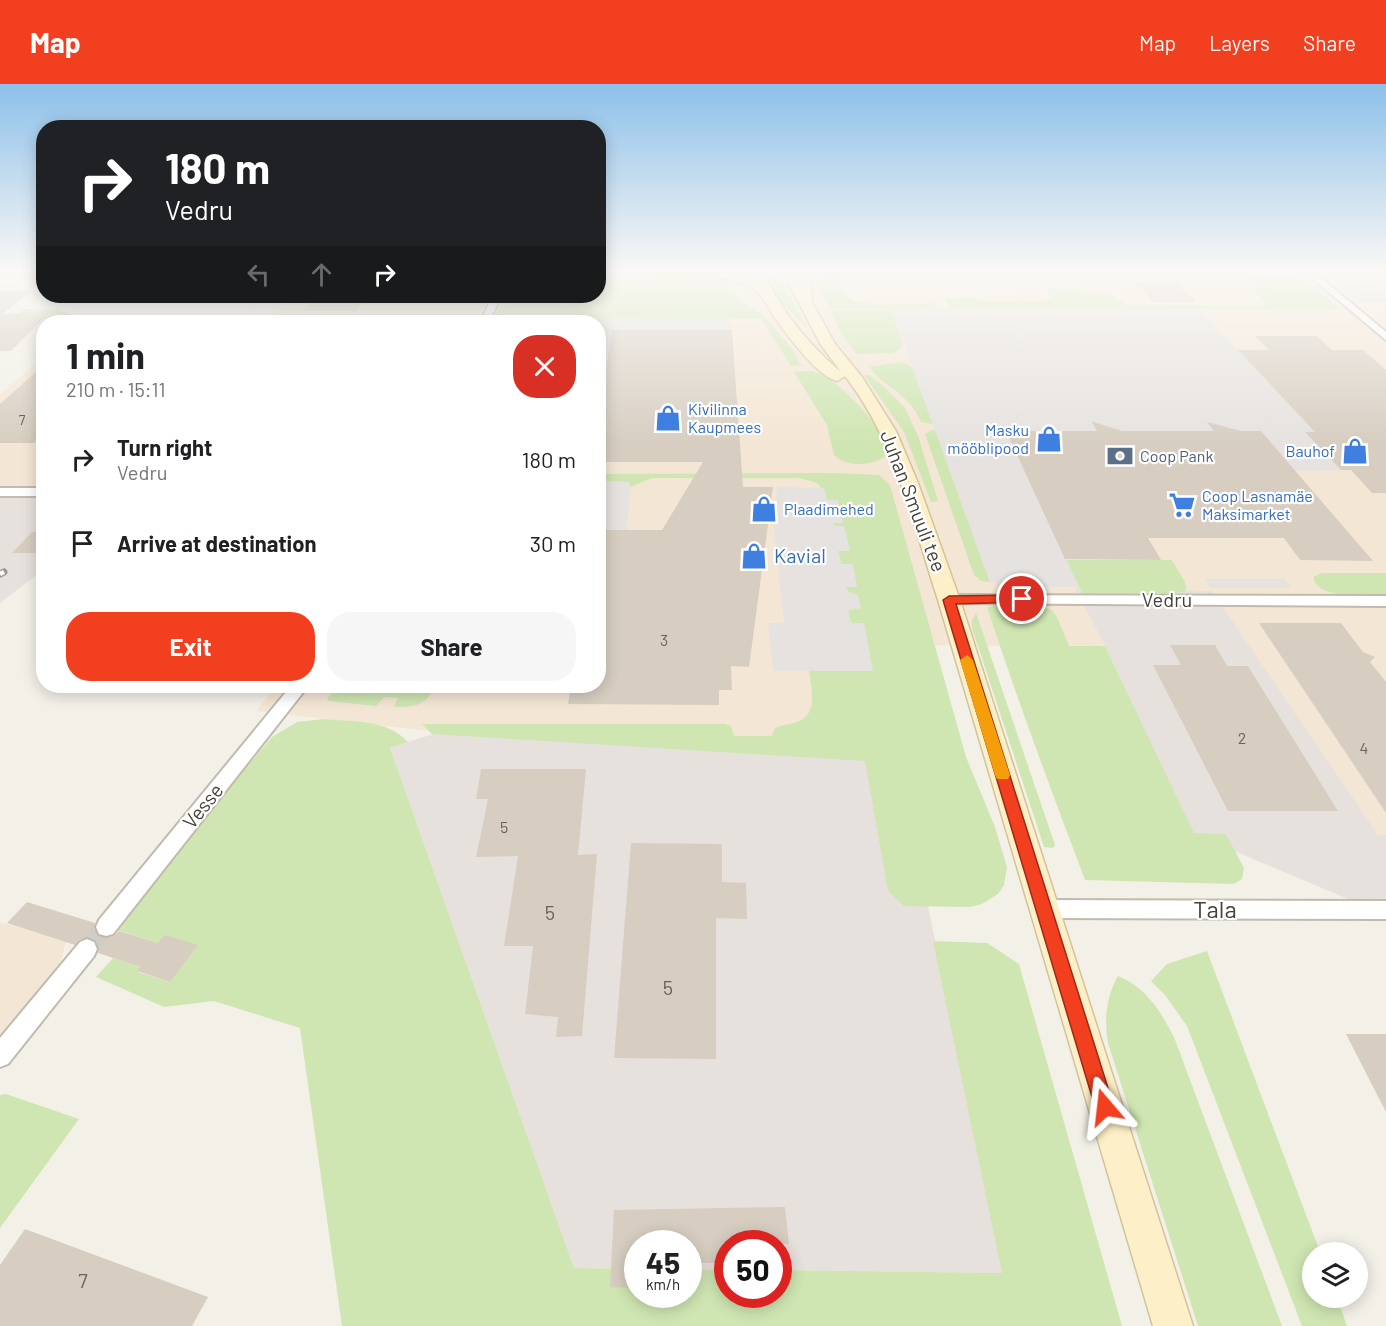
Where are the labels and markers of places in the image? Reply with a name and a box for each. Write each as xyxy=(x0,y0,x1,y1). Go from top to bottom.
place label: Kivilinna Kaupmees xyxy=(688,399,761,436)
shop icon: Kivilinna Kaupmees xyxy=(653,403,683,433)
place label: Masku mööblipood xyxy=(947,420,1029,457)
shop icon: Masku mööblipood xyxy=(1034,424,1064,454)
shop icon: Bauhof xyxy=(1340,436,1370,466)
bank icon: Coop Pank xyxy=(1105,441,1135,471)
place label: Bauhof xyxy=(1285,441,1335,460)
place label: Coop Pank xyxy=(1140,446,1213,465)
place label: Coop Lasnamäe Maksimarket xyxy=(1202,486,1313,523)
supermarket icon: Coop Lasnamäe Maksimarket xyxy=(1167,490,1197,520)
shop icon: Plaadimehed xyxy=(749,494,779,524)
place label: Plaadimehed xyxy=(784,499,874,518)
shop icon: Kavial xyxy=(739,541,769,571)
place label: Kavial xyxy=(774,543,826,567)
pin xyxy=(996,573,1047,624)

